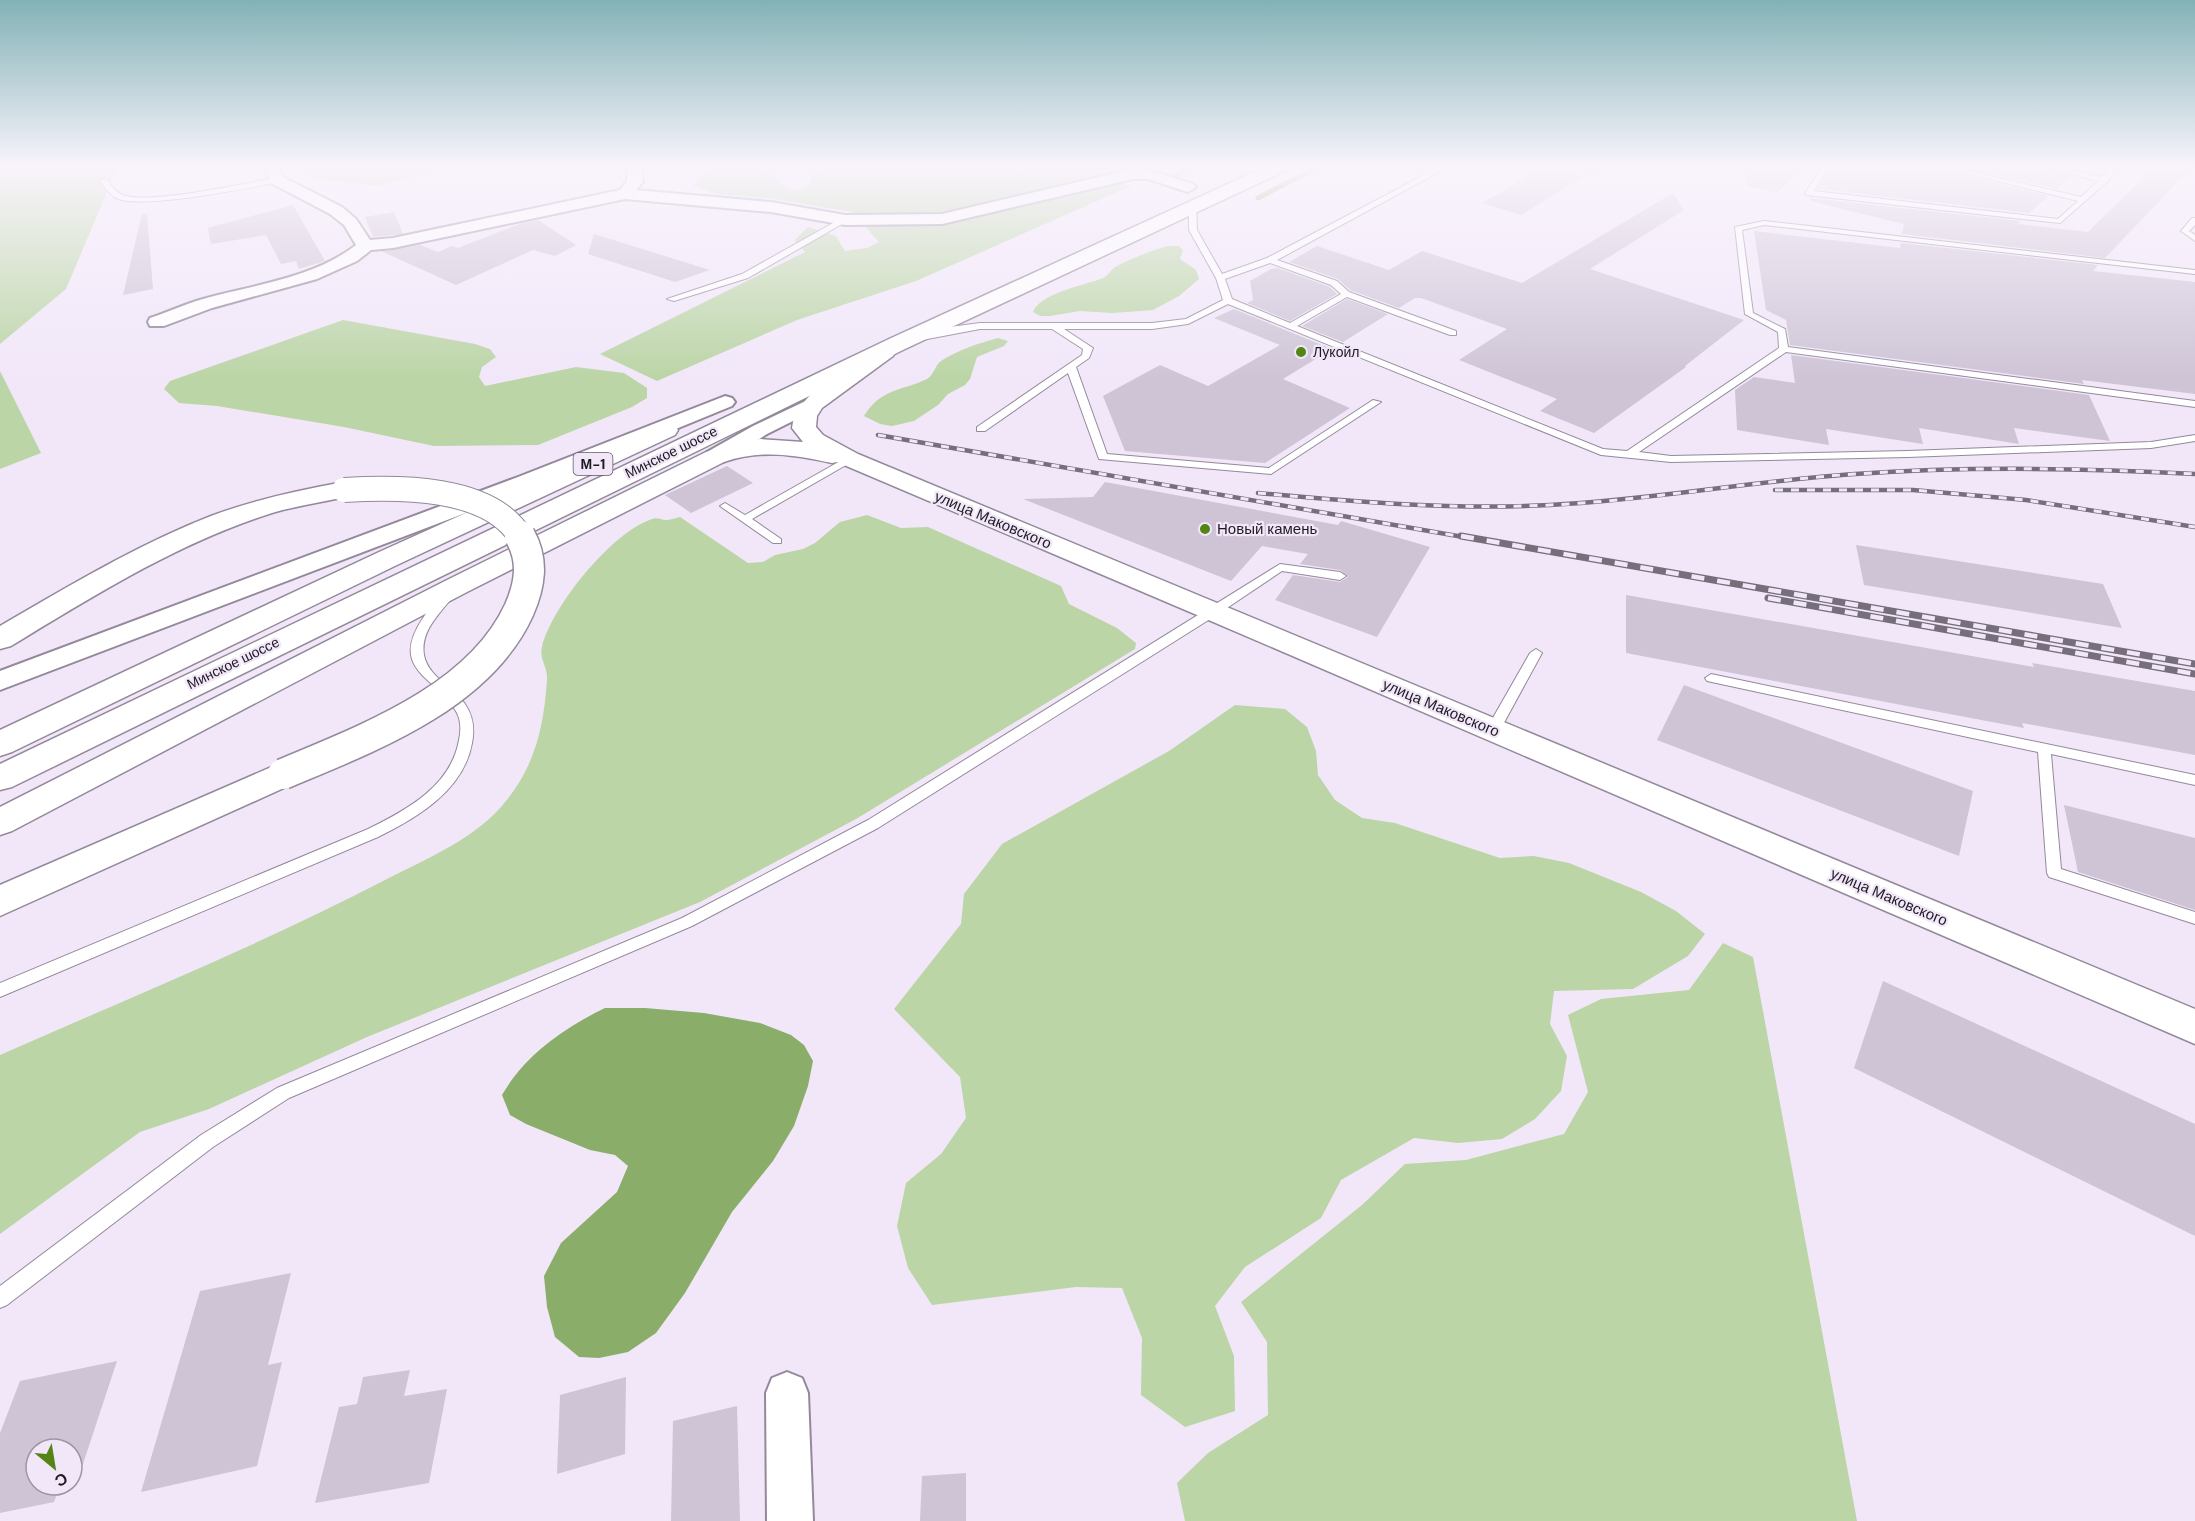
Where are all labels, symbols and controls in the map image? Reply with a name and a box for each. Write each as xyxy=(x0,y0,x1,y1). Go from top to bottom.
place label: Лукойл xyxy=(1313,343,1359,361)
marker: Лукойл xyxy=(1294,345,1308,359)
street label: Минское шоссе xyxy=(622,422,720,482)
road number: М-1 xyxy=(574,453,612,475)
street label: улица Маковского xyxy=(931,486,1055,554)
place label: Новый камень xyxy=(1217,519,1317,539)
marker: Новый камень xyxy=(1198,522,1212,536)
street label: Минское шоссе xyxy=(184,633,282,693)
street label: улица Маковского xyxy=(1379,674,1503,742)
street label: улица Маковского xyxy=(1827,863,1951,931)
north arrow xyxy=(24,1437,84,1497)
text: С xyxy=(51,1468,72,1492)

